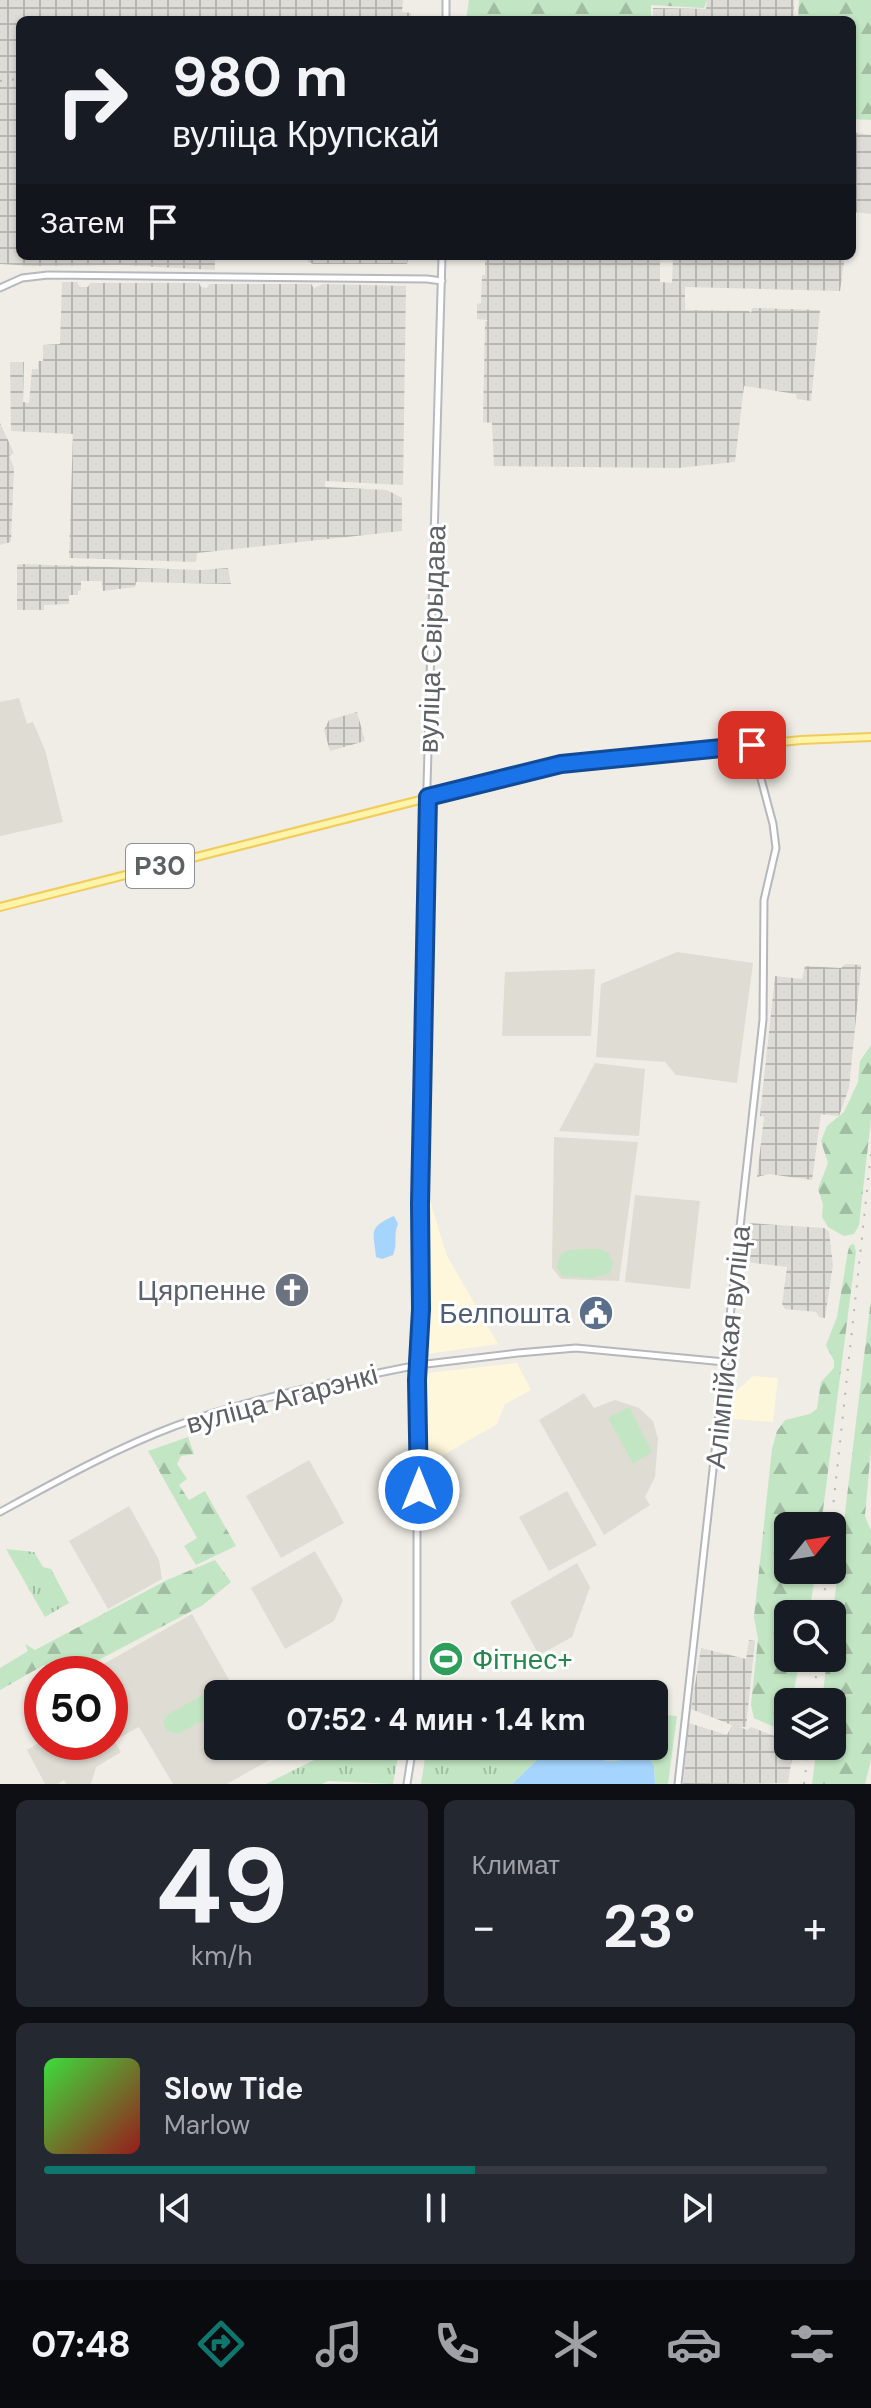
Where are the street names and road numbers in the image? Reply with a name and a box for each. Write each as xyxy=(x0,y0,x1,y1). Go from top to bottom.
street label: вуліца Свірыдава xyxy=(410,524,454,754)
road number: Р30 xyxy=(126,844,194,888)
street label: Алімпійская вуліца xyxy=(697,1223,759,1470)
street label: вуліца Агарэнкі xyxy=(182,1356,382,1442)

